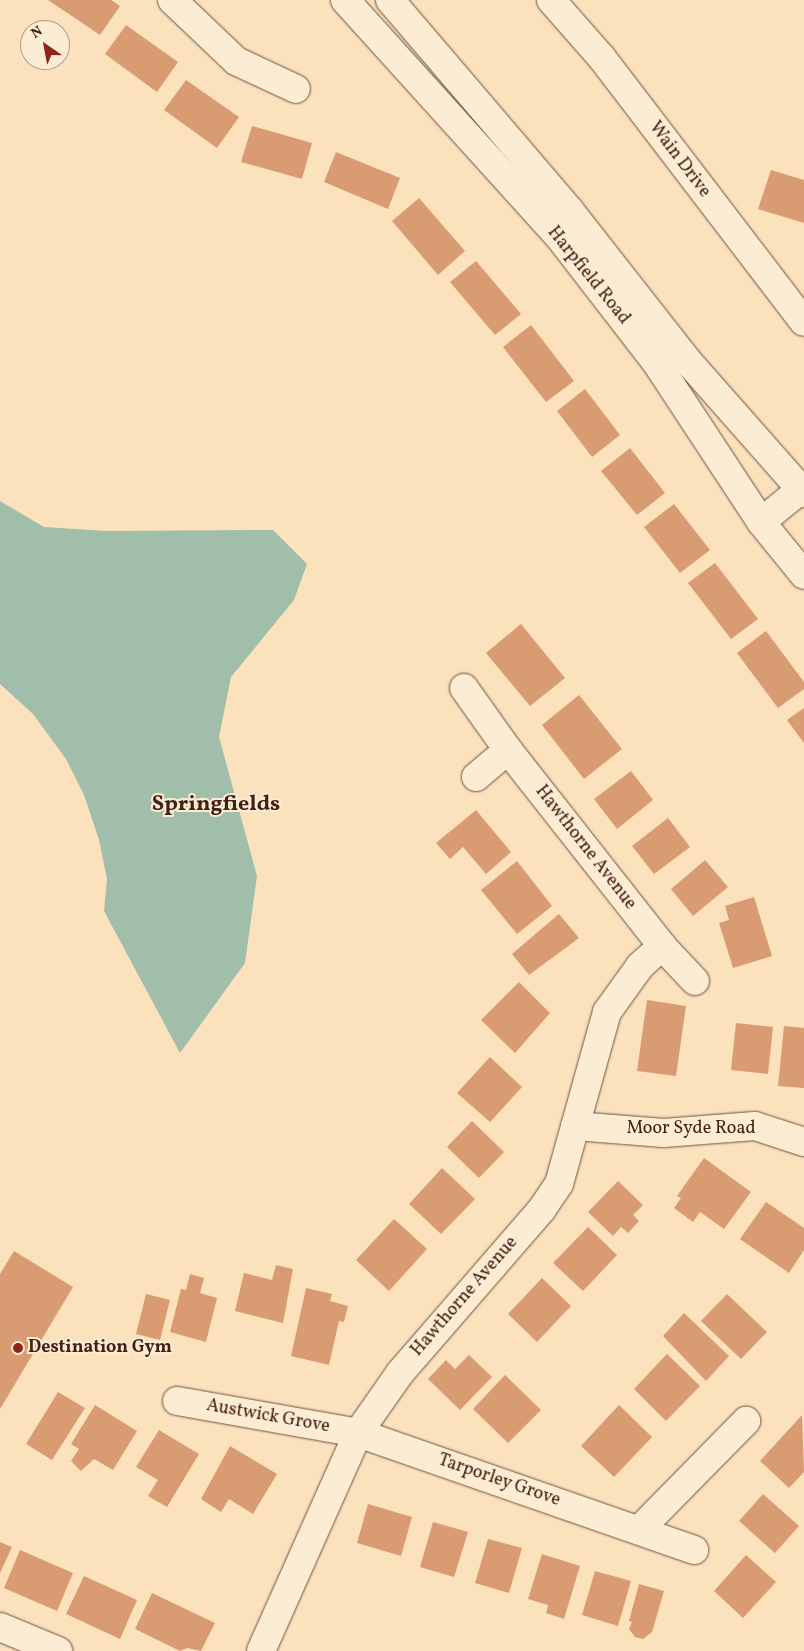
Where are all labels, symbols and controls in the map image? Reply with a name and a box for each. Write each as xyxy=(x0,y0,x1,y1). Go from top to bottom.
north arrow xyxy=(20,20,70,70)
text: N xyxy=(28,22,47,44)
street label: Wain Drive xyxy=(643,118,715,202)
street label: Harpfield Road xyxy=(542,223,634,329)
street label: Hawthorne Avenue xyxy=(530,782,640,914)
district label: Springfields xyxy=(152,792,280,818)
street label: Moor Syde Road xyxy=(626,1118,756,1140)
street label: Hawthorne Avenue xyxy=(407,1233,523,1361)
place label: Destination Gym xyxy=(28,1337,172,1359)
marker: Destination Gym xyxy=(12,1342,24,1354)
street label: Austwick Grove xyxy=(205,1396,331,1438)
street label: Tarporley Grove xyxy=(435,1450,563,1512)

